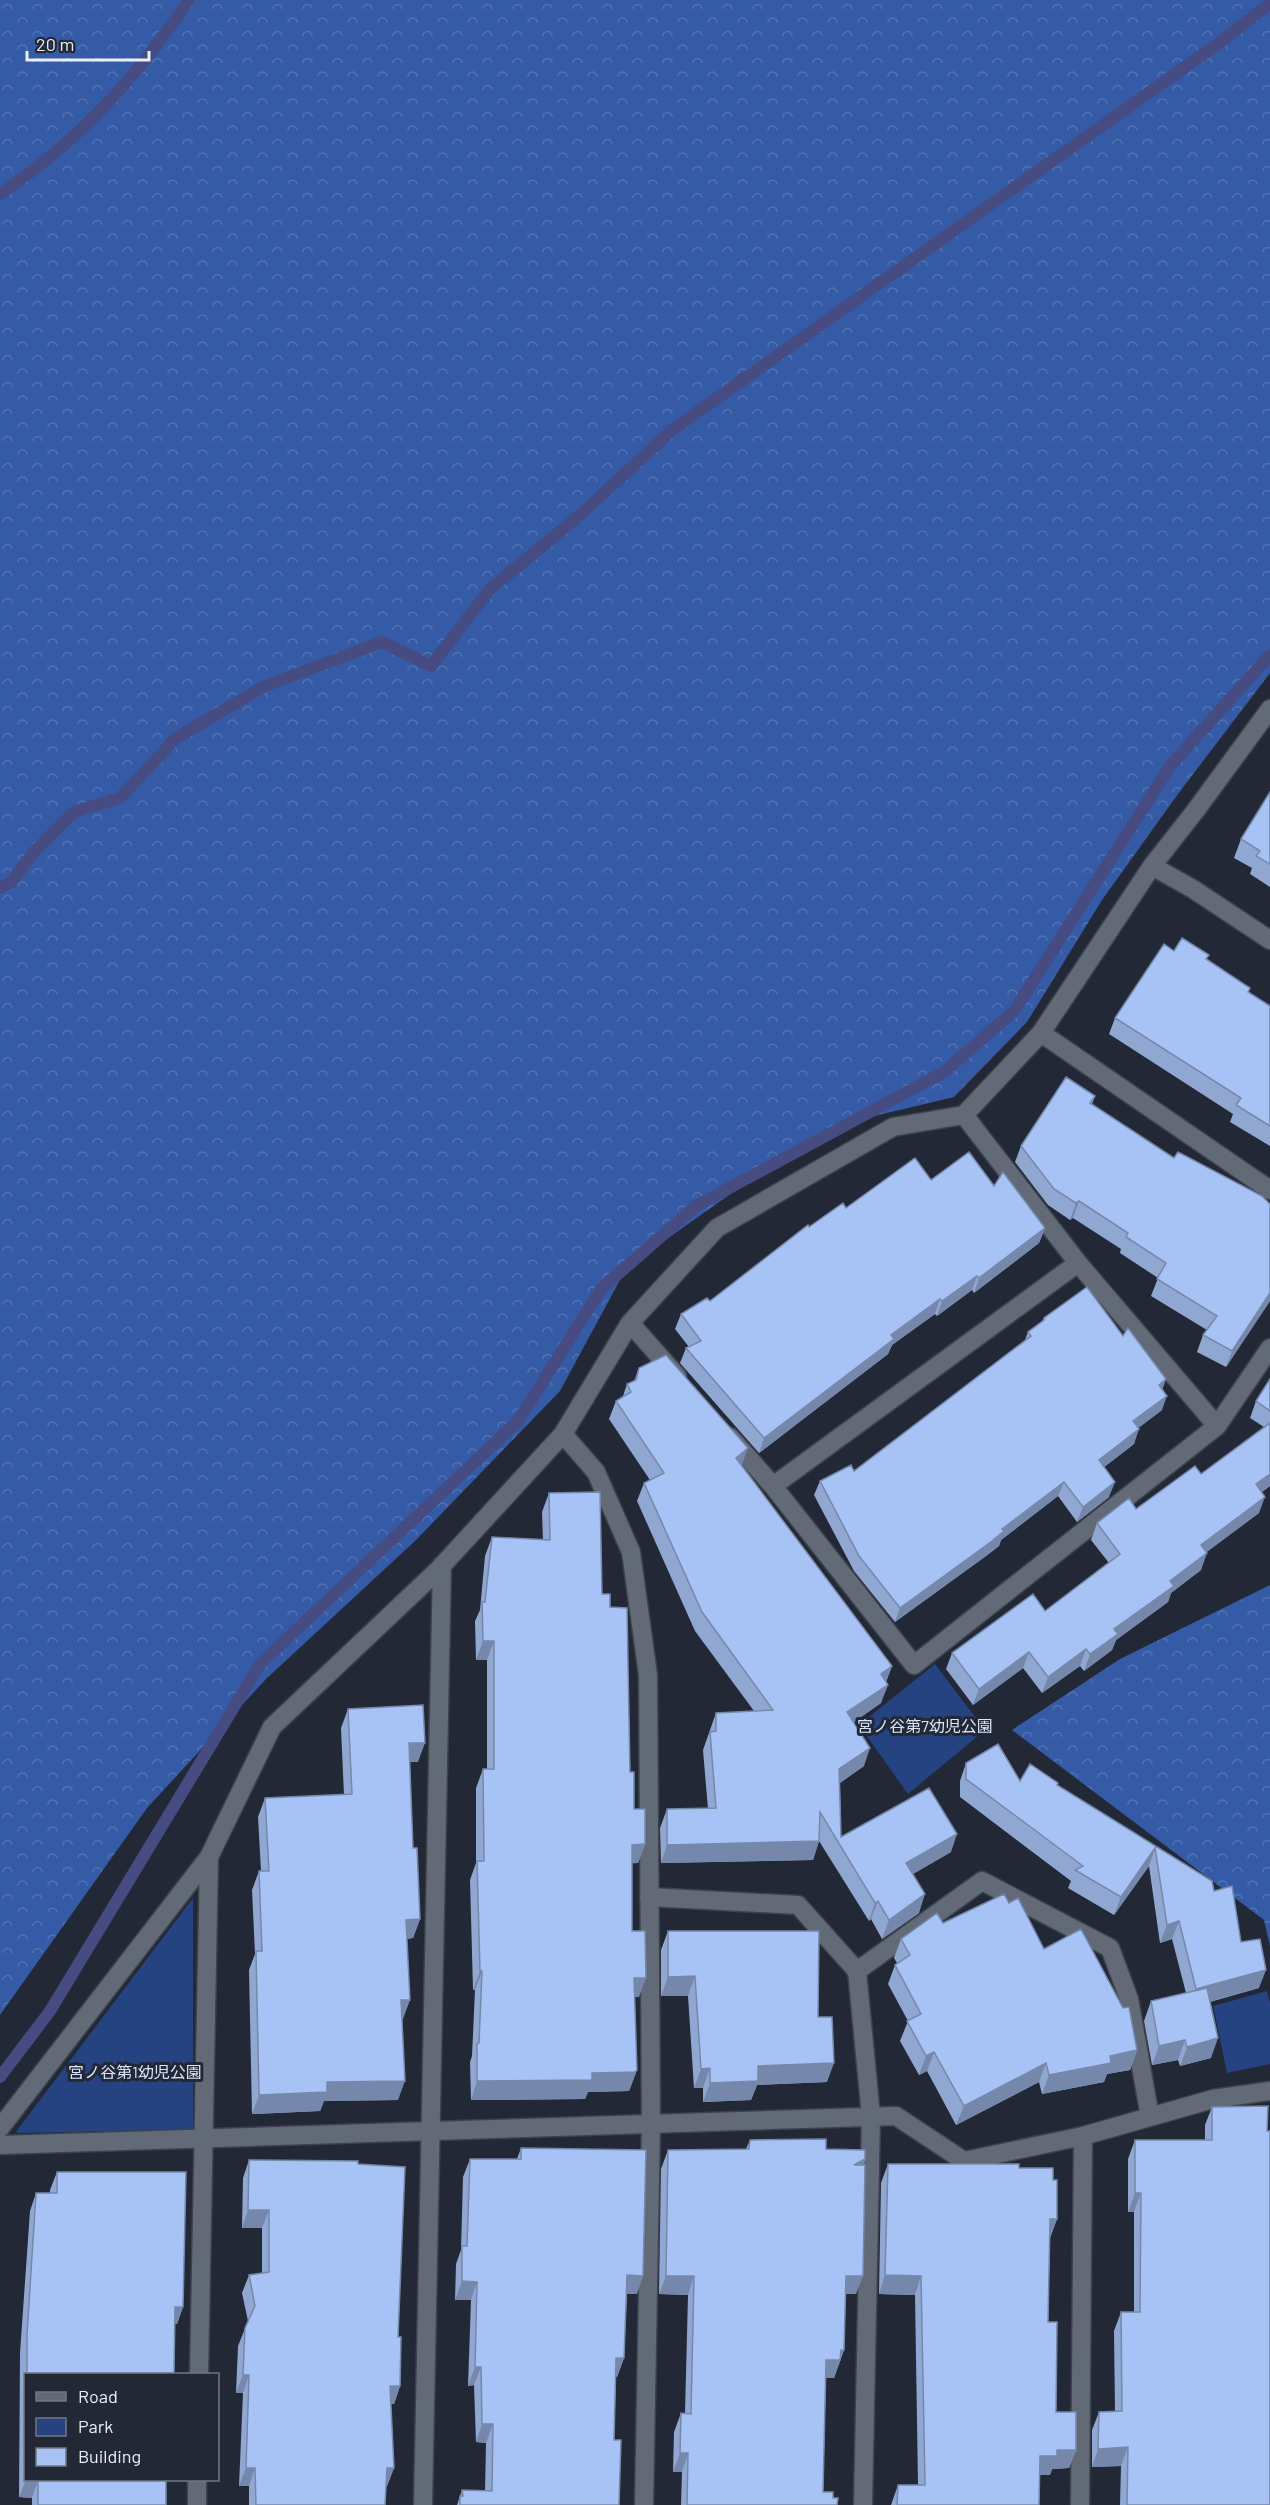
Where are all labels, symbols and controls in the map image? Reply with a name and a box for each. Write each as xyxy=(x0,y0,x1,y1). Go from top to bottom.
scale bar xyxy=(27,24,148,62)
text: 20 m xyxy=(36,33,74,55)
park label: 宮ノ谷第7幼児公園 xyxy=(857,1716,993,1735)
park label: 宮ノ谷第1幼児公園 xyxy=(68,2062,202,2081)
legend xyxy=(24,2373,219,2481)
text: Road xyxy=(78,2385,118,2407)
text: Park xyxy=(78,2415,113,2437)
text: Building xyxy=(78,2445,141,2467)

